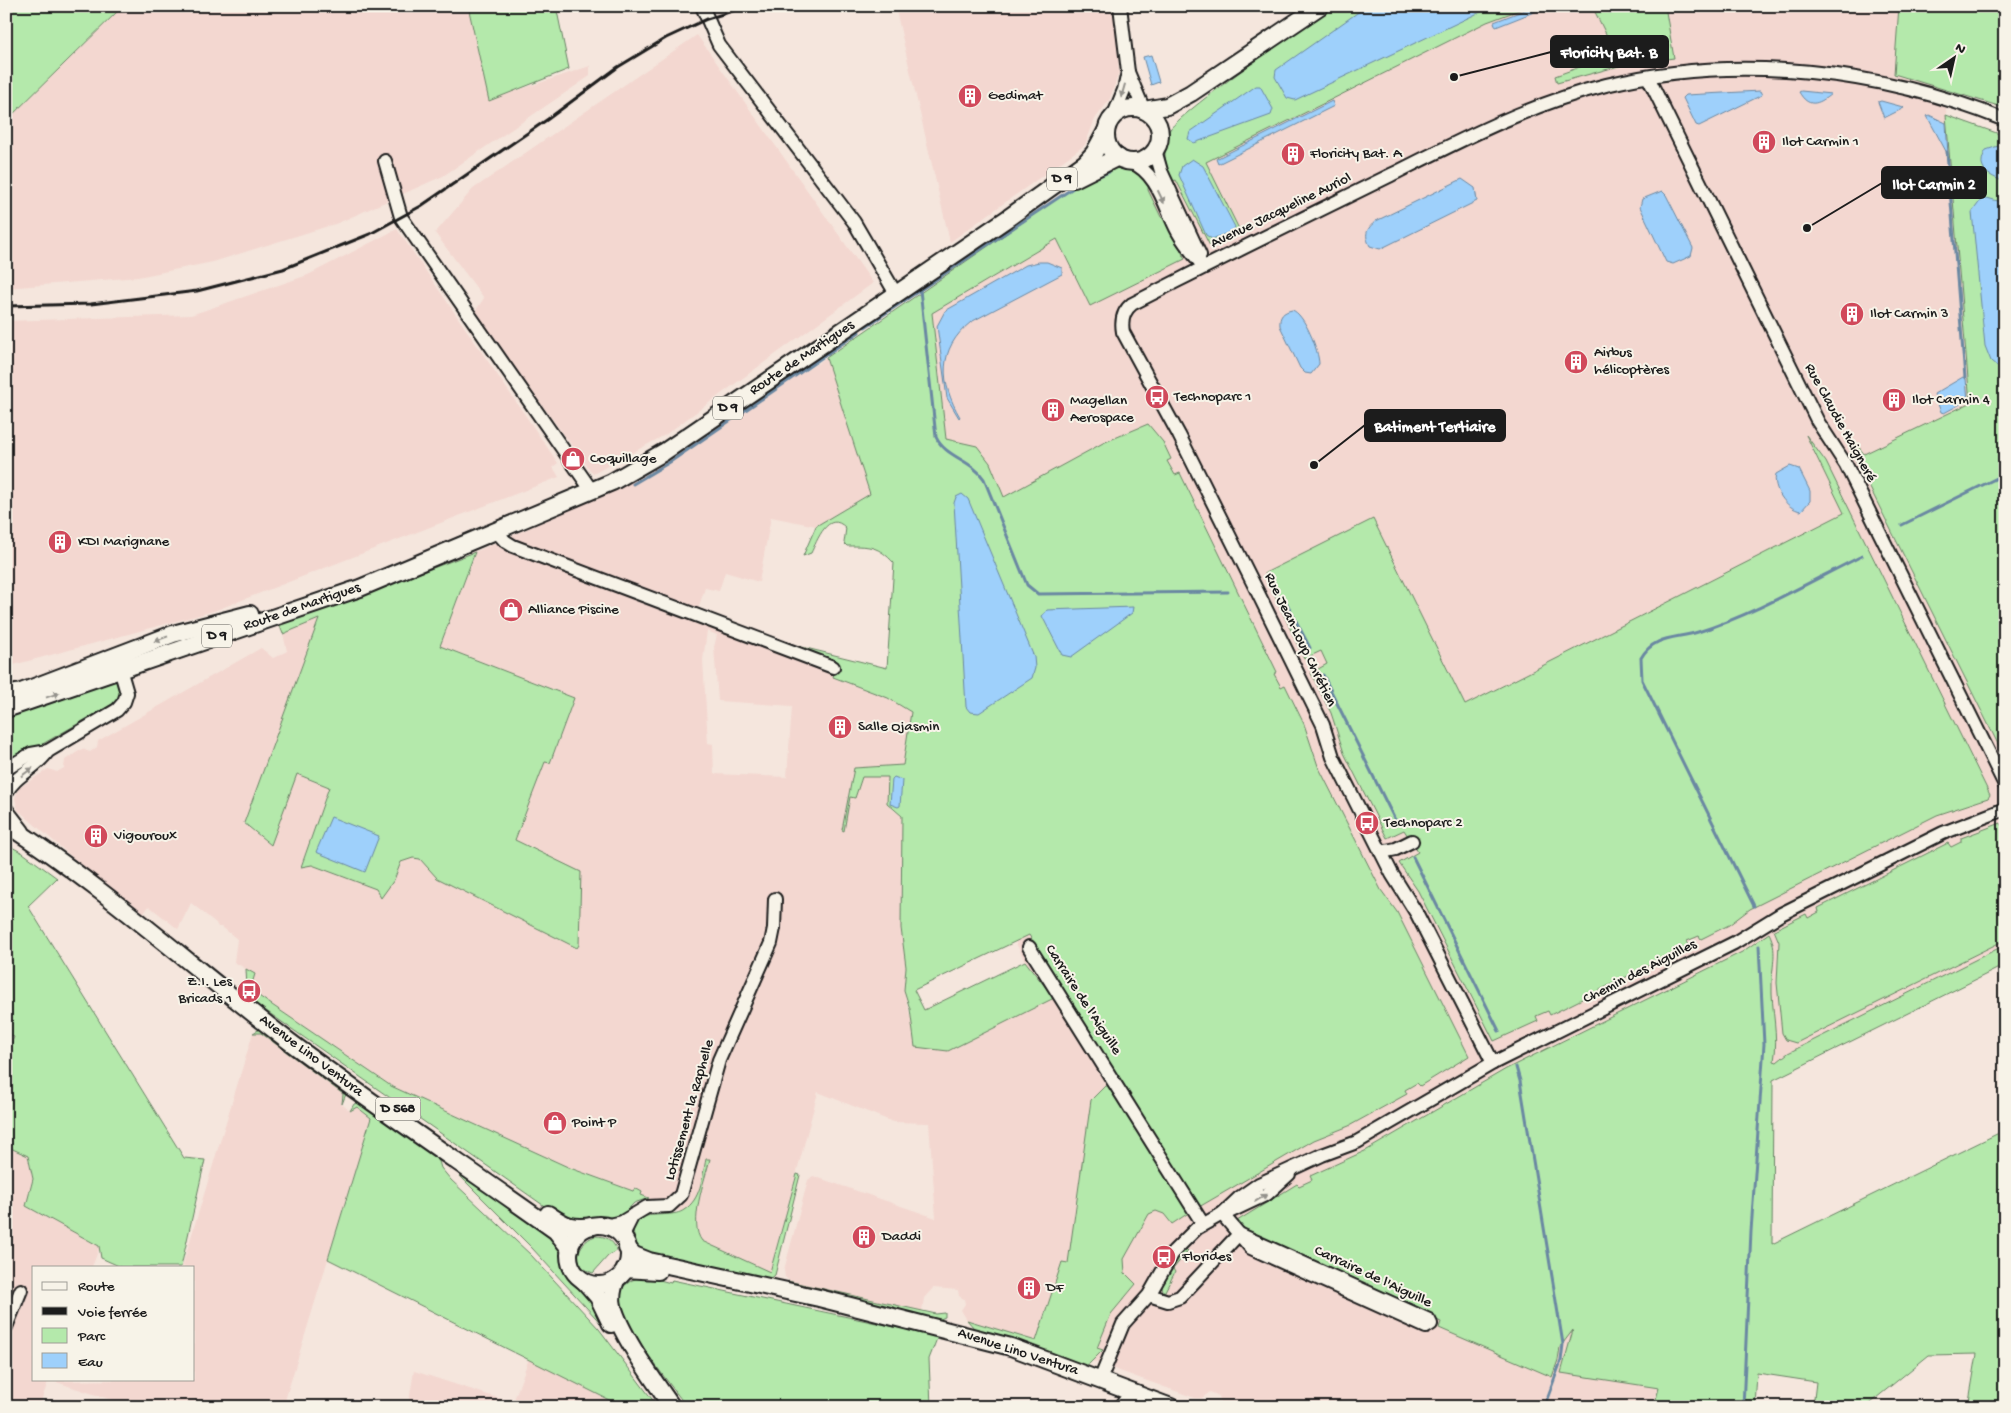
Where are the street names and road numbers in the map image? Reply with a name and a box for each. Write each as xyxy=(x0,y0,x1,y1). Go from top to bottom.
road number: D 9 xyxy=(1047,168,1077,190)
street label: Avenue Jacqueline Auriol xyxy=(1208,169,1354,253)
street label: Route de Martigues xyxy=(746,316,858,400)
street label: Rue Claudie Haigneré xyxy=(1800,361,1880,486)
road number: D 9 xyxy=(713,396,743,419)
street label: Rue Jean-Loup Chrétien xyxy=(1260,570,1340,710)
street label: Route de Martigues xyxy=(241,578,363,635)
road number: D 9 xyxy=(202,624,232,648)
street label: Chemin des Aiguilles xyxy=(1580,935,1700,1008)
street label: Carraire de l'Aiguille xyxy=(1041,942,1125,1059)
street label: Avenue Lino Ventura xyxy=(255,1011,367,1101)
street label: Lotissement la Raphelle xyxy=(661,1037,719,1182)
road number: D 568 xyxy=(376,1098,420,1120)
street label: Carraire de l'Aiguille xyxy=(1311,1242,1435,1312)
street label: Avenue Lino Ventura xyxy=(955,1324,1081,1380)

